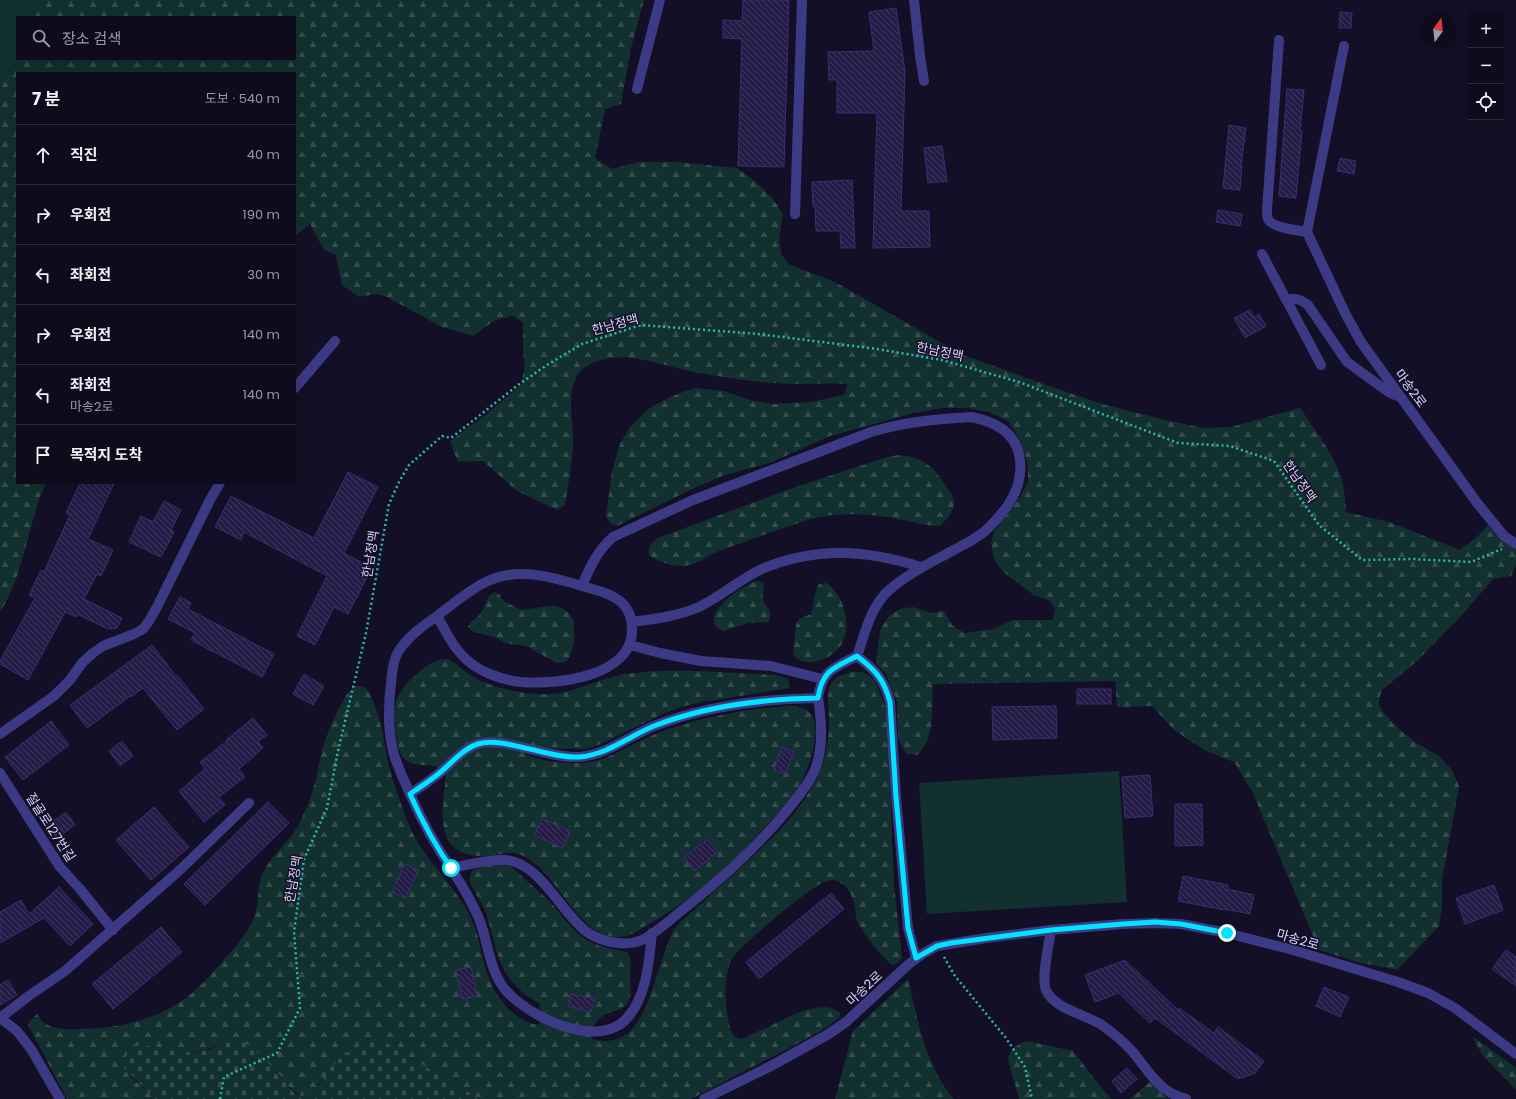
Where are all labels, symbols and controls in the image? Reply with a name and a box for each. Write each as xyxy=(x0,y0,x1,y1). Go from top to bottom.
north arrow xyxy=(1420,12,1456,48)
map controls xyxy=(1468,12,1504,120)
button: + xyxy=(1468,12,1504,48)
search box xyxy=(16,16,296,60)
icon: search xyxy=(30,27,52,49)
text: 장소 검색 xyxy=(62,28,121,49)
button: − xyxy=(1468,48,1504,84)
button: locate xyxy=(1468,84,1504,120)
text: 7 분 xyxy=(32,87,60,111)
text: 도보 · 540 m xyxy=(205,89,280,108)
icon: ahead xyxy=(32,144,54,166)
text: 직진 xyxy=(70,144,98,165)
text: 40 m xyxy=(247,145,280,164)
icon: right xyxy=(32,204,54,226)
text: 우회전 xyxy=(70,204,111,225)
text: 190 m xyxy=(243,205,280,224)
icon: left xyxy=(32,264,54,286)
text: 좌회전 xyxy=(70,264,111,285)
text: 30 m xyxy=(247,265,280,284)
street label: 한남정맥 xyxy=(590,309,641,340)
icon: right xyxy=(32,324,54,346)
text: 우회전 xyxy=(70,324,111,345)
text: 140 m xyxy=(243,325,280,344)
street label: 한남정맥 xyxy=(915,337,965,366)
street label: 마송2로 xyxy=(1390,365,1431,411)
text: 좌회전 xyxy=(70,374,111,395)
icon: left xyxy=(32,384,54,406)
text: 140 m xyxy=(243,385,280,404)
text: 마송2로 xyxy=(70,397,113,416)
icon: arrive xyxy=(32,444,54,466)
text: 목적지 도착 xyxy=(70,444,142,465)
street label: 한남정맥 xyxy=(1278,456,1321,506)
street label: 한남정맥 xyxy=(357,529,384,579)
street label: 절골로127번길 xyxy=(21,789,80,865)
street label: 한남정맥 xyxy=(280,854,307,904)
route start xyxy=(442,859,460,877)
route end xyxy=(1218,924,1236,942)
street label: 마송2로 xyxy=(1274,924,1321,955)
street label: 마송2로 xyxy=(842,967,887,1010)

